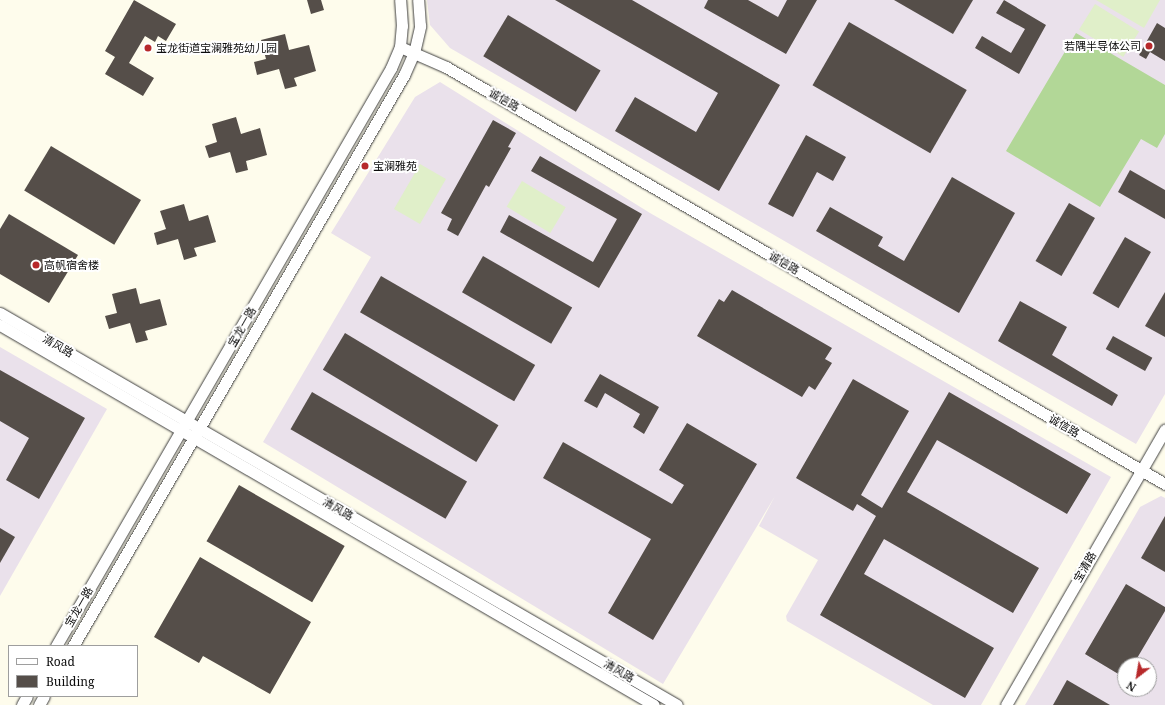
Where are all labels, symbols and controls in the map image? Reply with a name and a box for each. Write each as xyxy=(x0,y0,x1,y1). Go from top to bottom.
place label: 若隅半导体公司 xyxy=(1064,39,1141,53)
place label: 宝龙街道宝澜雅苑幼儿园 xyxy=(156,41,277,55)
marker: 若隅半导体公司 xyxy=(1144,41,1154,51)
marker: 宝龙街道宝澜雅苑幼儿园 xyxy=(143,43,153,53)
street label: 诚信路 xyxy=(486,86,522,114)
place label: 宝澜雅苑 xyxy=(373,159,417,173)
marker: 宝澜雅苑 xyxy=(360,161,370,171)
street label: 诚信路 xyxy=(766,249,802,277)
place label: 高帆宿舍楼 xyxy=(44,258,99,272)
marker: 高帆宿舍楼 xyxy=(31,260,41,270)
street label: 宝龙一路 xyxy=(225,305,259,349)
street label: 清风路 xyxy=(40,332,76,360)
street label: 诚信路 xyxy=(1046,412,1082,440)
street label: 清风路 xyxy=(320,495,356,523)
street label: 宝清路 xyxy=(1071,549,1099,585)
street label: 宝龙一路 xyxy=(62,585,96,629)
legend xyxy=(8,645,138,697)
text: Road xyxy=(46,653,75,670)
street label: 清风路 xyxy=(601,657,637,685)
north arrow xyxy=(1117,657,1157,697)
text: Building xyxy=(46,673,94,690)
text: N xyxy=(1124,678,1139,696)

